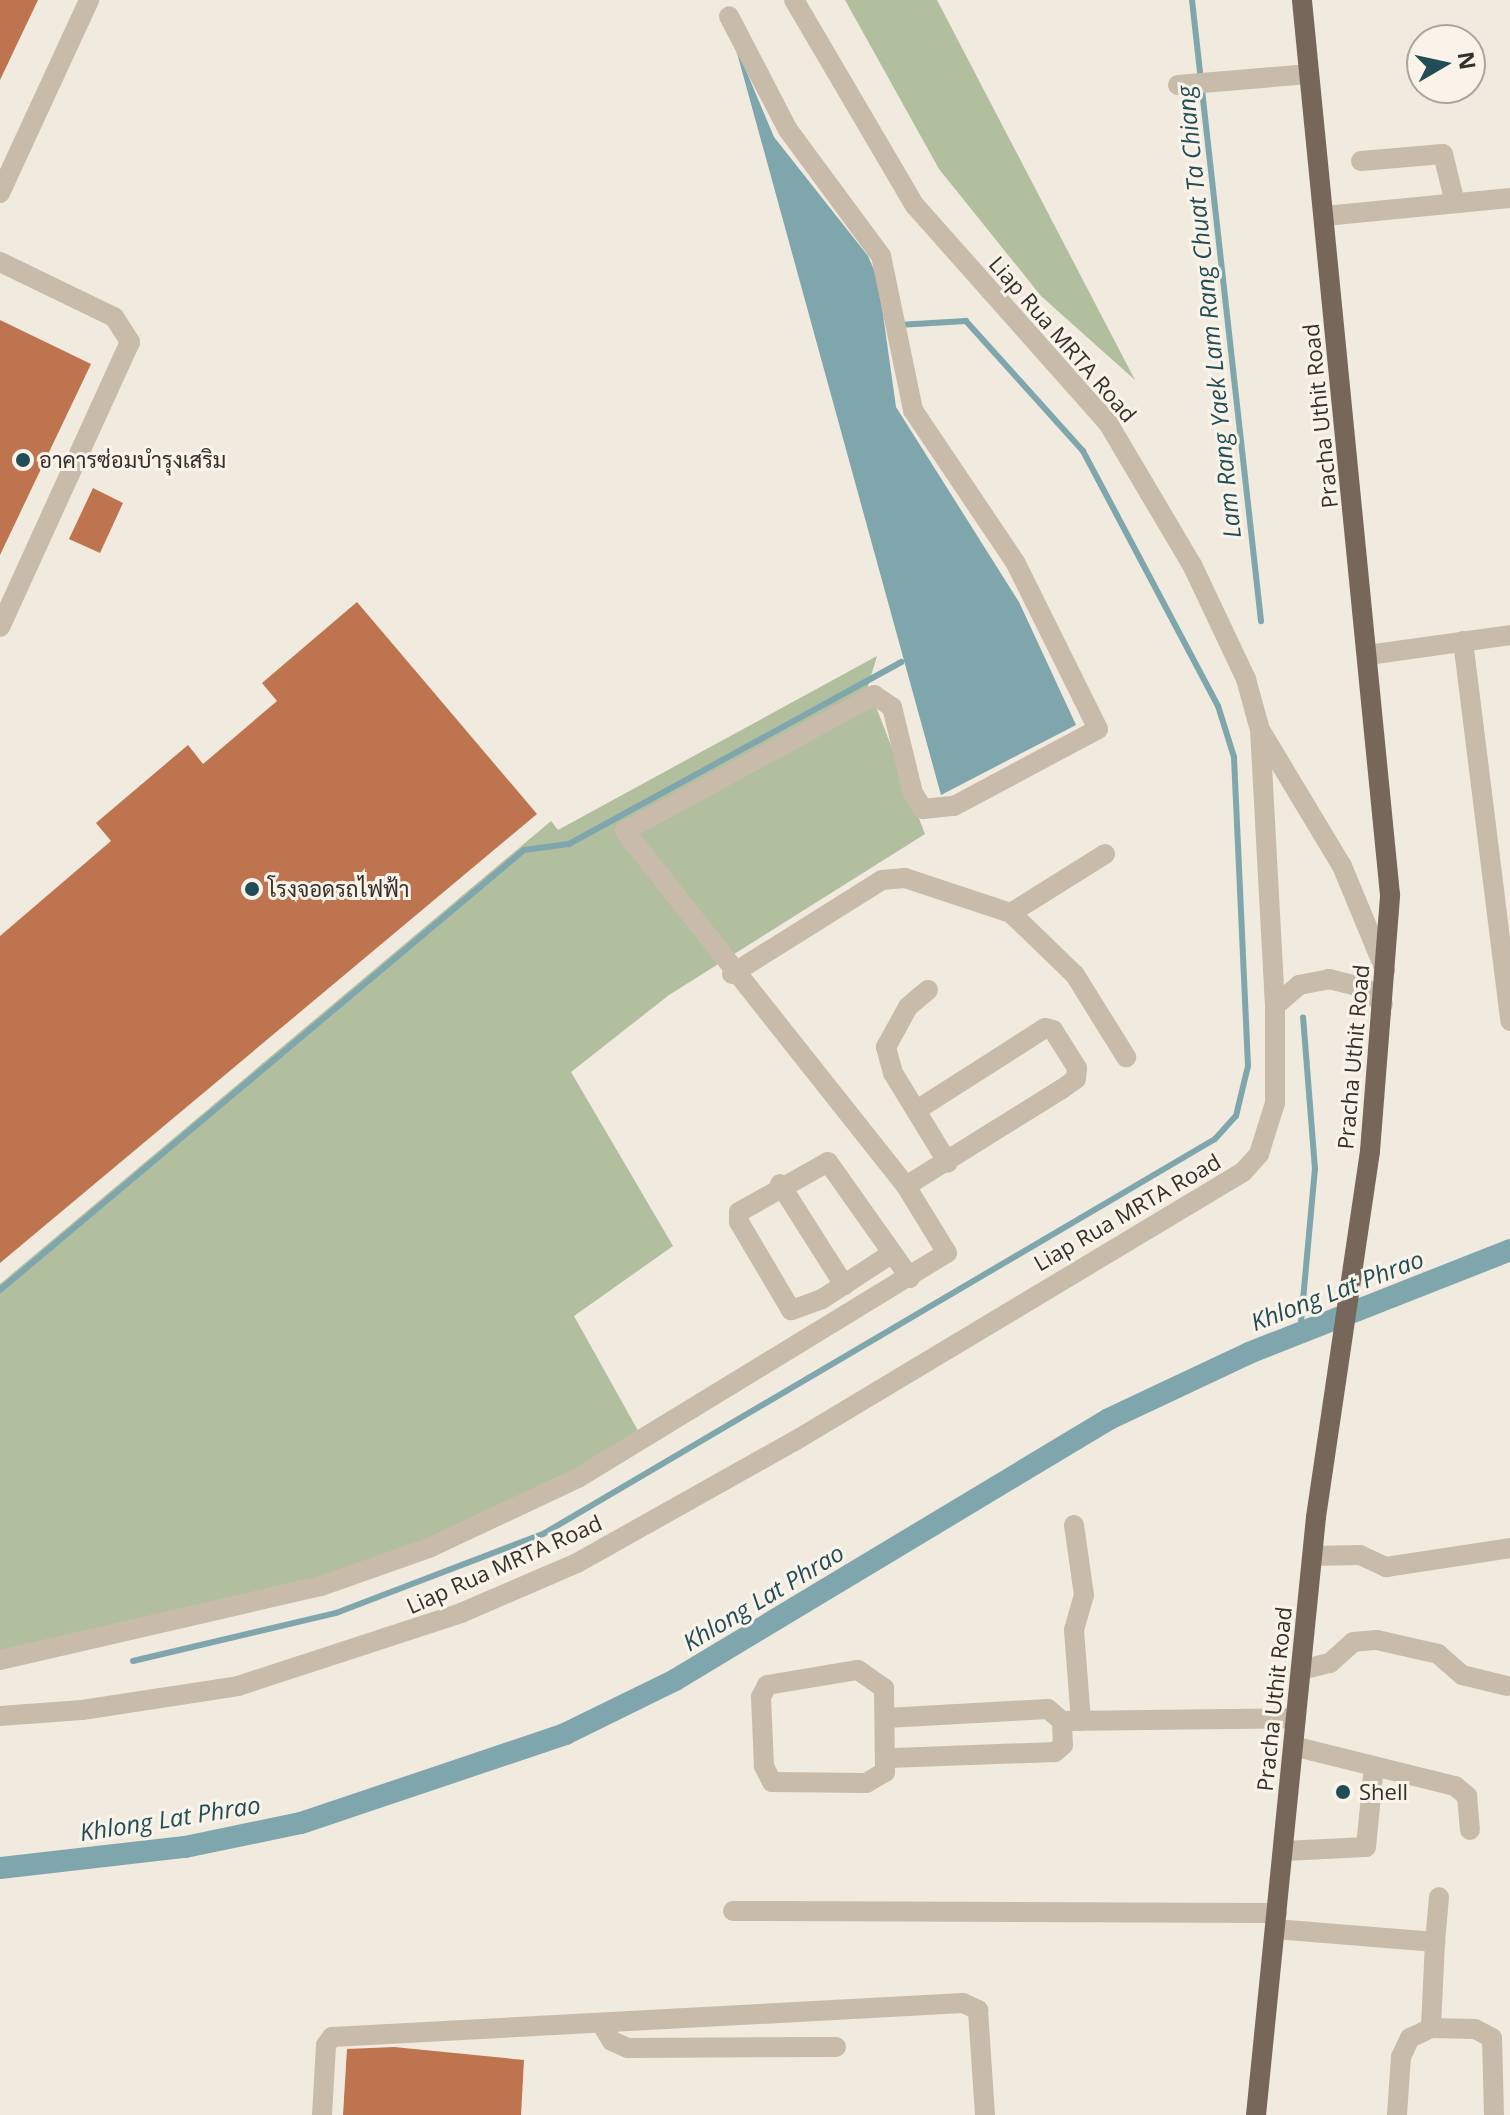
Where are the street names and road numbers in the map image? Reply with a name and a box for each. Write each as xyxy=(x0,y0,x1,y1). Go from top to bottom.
street label: Liap Rua MRTA Road xyxy=(984,251,1142,427)
street label: Pracha Uthit Road xyxy=(1297,322,1343,510)
street label: Pracha Uthit Road xyxy=(1332,964,1374,1150)
street label: Liap Rua MRTA Road xyxy=(1029,1148,1225,1276)
street label: Liap Rua MRTA Road xyxy=(402,1509,606,1619)
street label: Pracha Uthit Road xyxy=(1251,1605,1297,1793)

